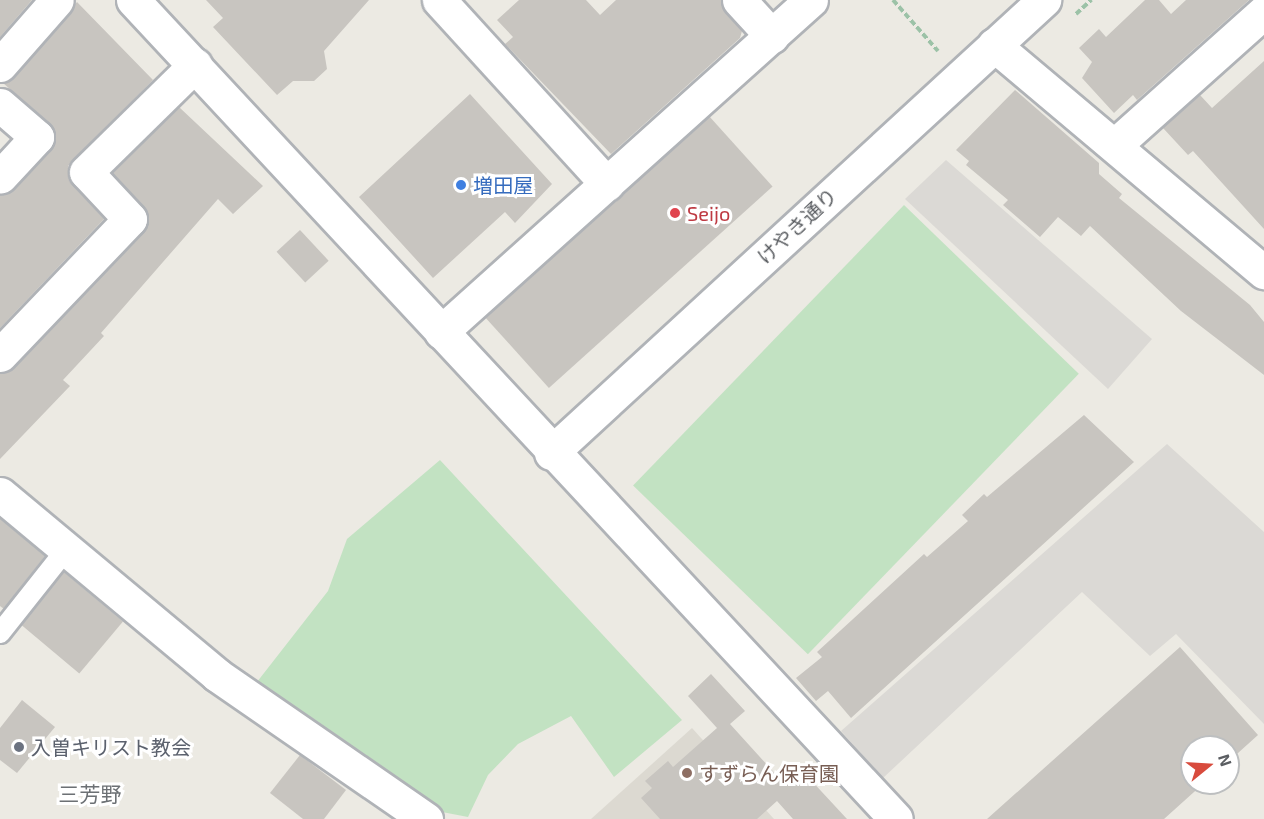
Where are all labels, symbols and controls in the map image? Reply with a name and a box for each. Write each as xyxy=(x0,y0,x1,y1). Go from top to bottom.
place label: 増田屋 xyxy=(473,173,533,197)
marker: 増田屋 xyxy=(454,178,468,192)
street label: けやき通り xyxy=(752,183,842,269)
place label: Seijo xyxy=(687,201,730,225)
marker: Seijo xyxy=(668,206,682,220)
place label: 入曽キリスト教会 xyxy=(31,735,191,759)
north arrow xyxy=(1180,735,1240,795)
marker: 入曽キリスト教会 xyxy=(12,740,26,754)
text: N xyxy=(1215,751,1237,768)
place label: すずらん保育園 xyxy=(699,761,839,785)
marker: すずらん保育園 xyxy=(680,766,694,780)
district label: 三芳野 xyxy=(59,781,121,807)

